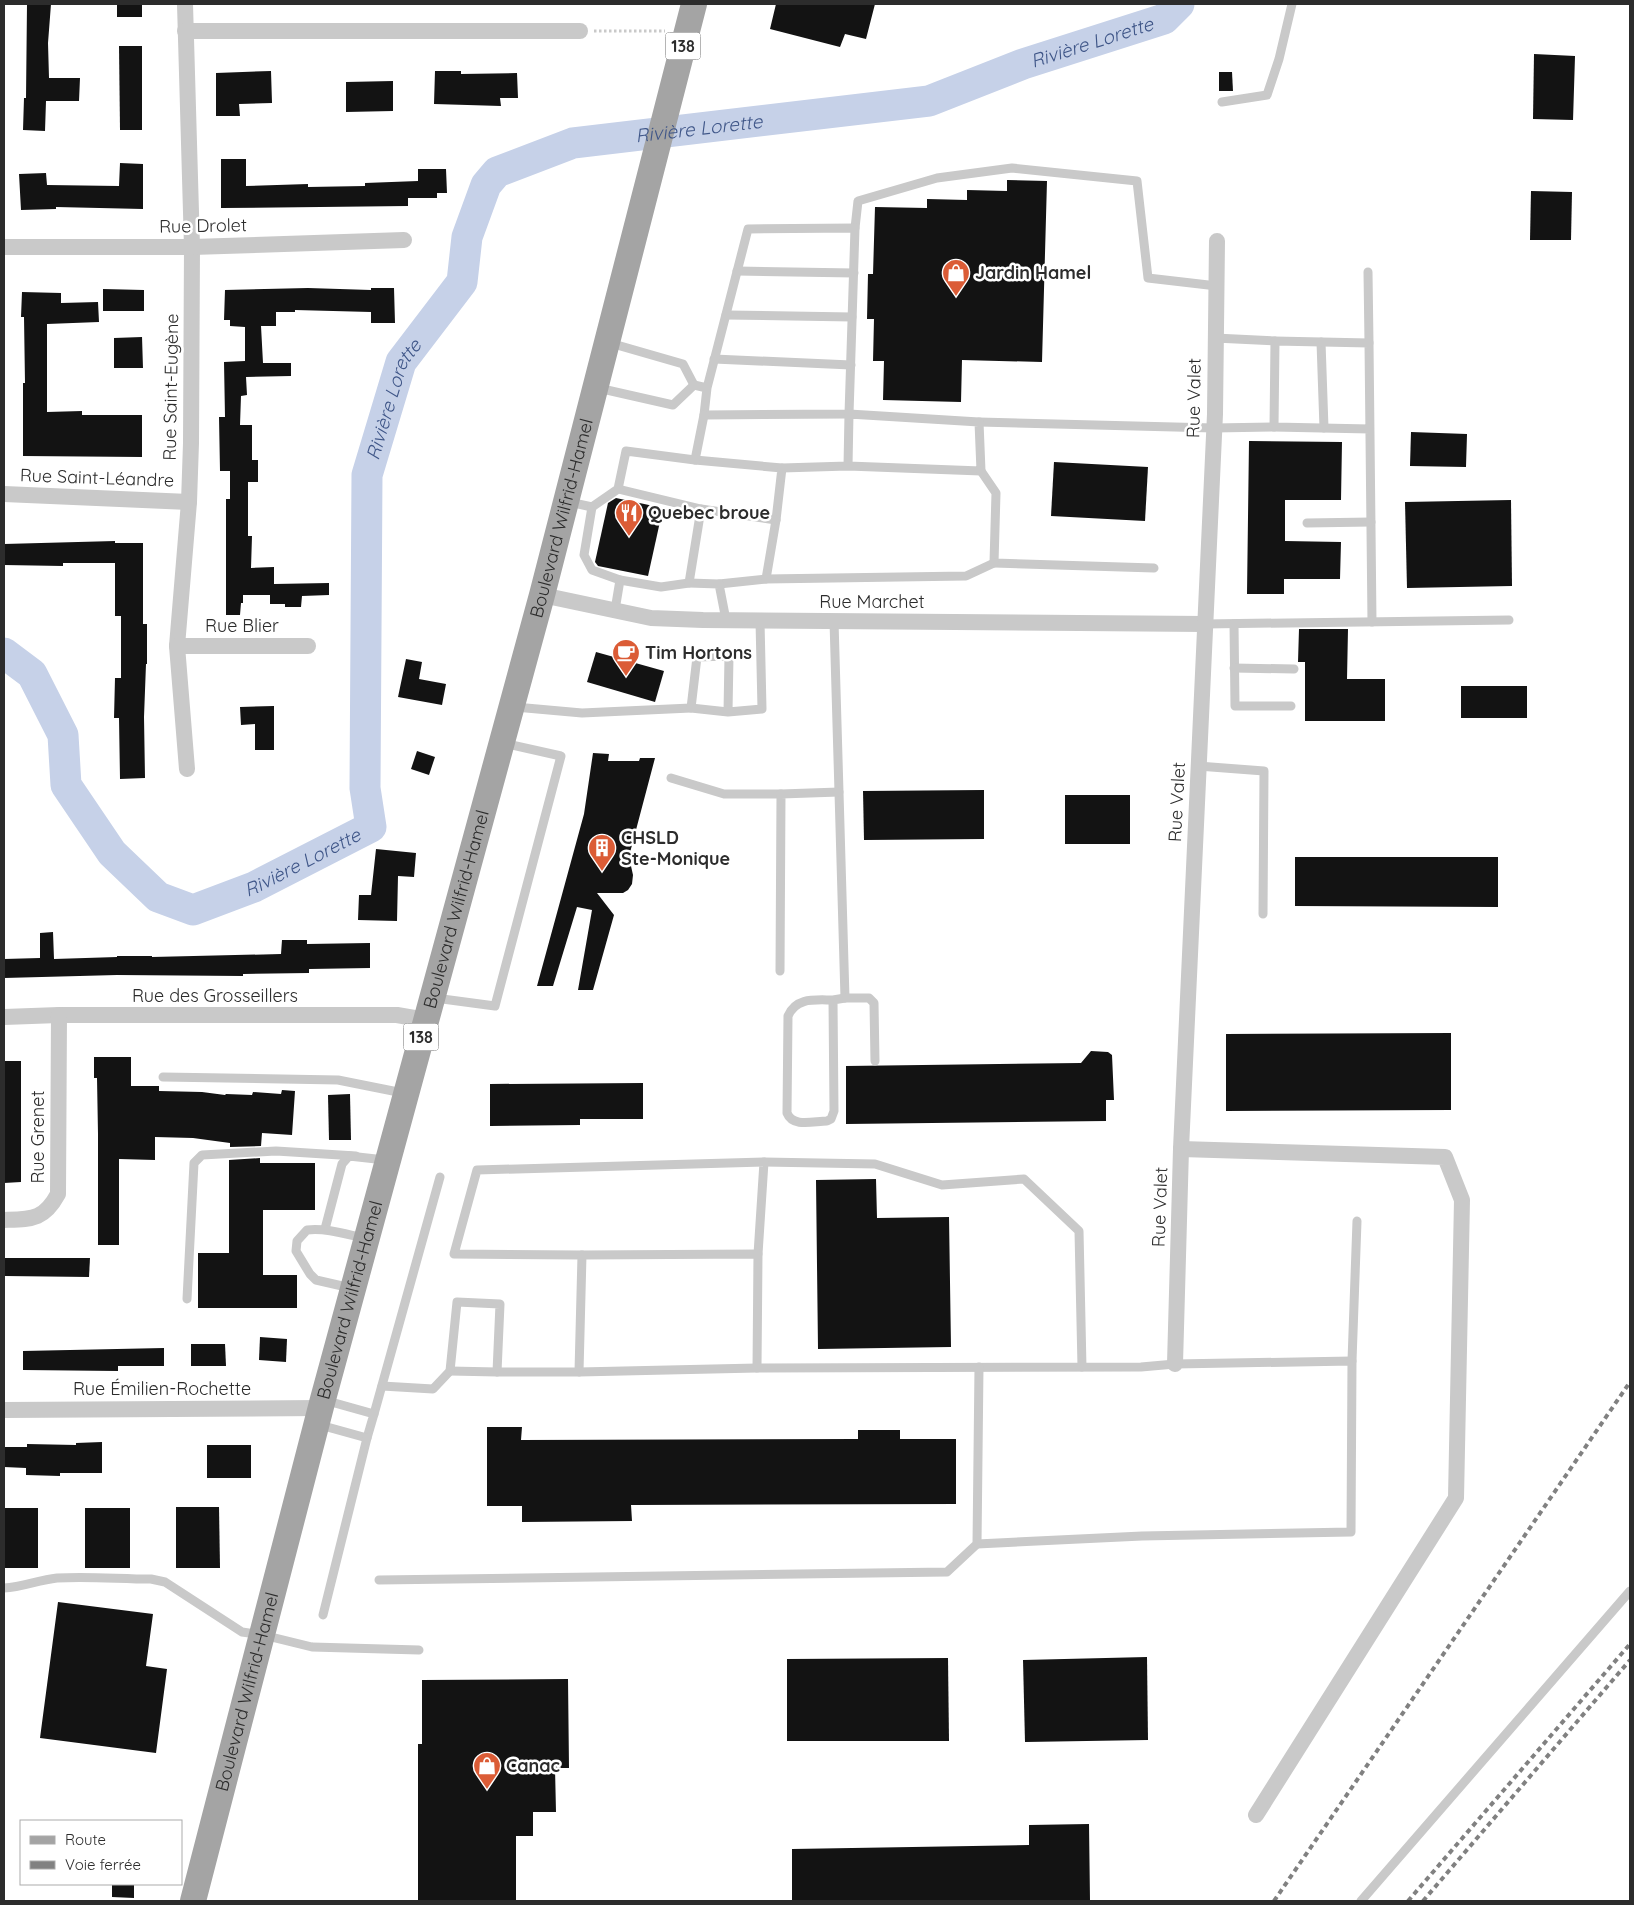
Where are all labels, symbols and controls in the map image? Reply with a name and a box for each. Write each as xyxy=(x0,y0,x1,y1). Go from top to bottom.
water label: Rivière Lorette xyxy=(1027,11,1157,73)
road number: 138 xyxy=(666,32,700,59)
water label: Rivière Lorette xyxy=(634,109,765,148)
street label: Rue Drolet xyxy=(159,213,247,238)
shop icon: Jardin Hamel xyxy=(941,258,971,297)
place label: Jardin Hamel xyxy=(975,261,1091,284)
street label: Rue Saint-Eugène xyxy=(158,313,183,461)
water label: Rivière Lorette xyxy=(360,333,427,463)
street label: Rue Valet xyxy=(1181,358,1206,438)
street label: Boulevard Wilfrid-Hamel xyxy=(524,416,598,620)
street label: Rue Saint-Léandre xyxy=(19,463,175,492)
restaurant icon: Quebec broue xyxy=(614,498,644,537)
place label: Quebec broue xyxy=(648,501,770,524)
street label: Rue Marchet xyxy=(819,590,925,613)
street label: Rue Blier xyxy=(205,614,279,637)
cafe icon: Tim Hortons xyxy=(611,638,641,677)
place label: Tim Hortons xyxy=(645,641,752,664)
street label: Rue Valet xyxy=(1163,761,1190,843)
street label: Boulevard Wilfrid-Hamel xyxy=(418,807,494,1011)
water label: Rivière Lorette xyxy=(241,822,365,902)
place label: CHSLD Ste-Monique xyxy=(621,826,730,870)
building icon: CHSLD Ste-Monique xyxy=(587,833,617,872)
street label: Rue des Grosseillers xyxy=(132,984,298,1007)
road number: 138 xyxy=(404,1024,438,1050)
street label: Rue Grenet xyxy=(26,1090,49,1184)
street label: Rue Valet xyxy=(1147,1167,1172,1247)
street label: Boulevard Wilfrid-Hamel xyxy=(311,1198,387,1402)
street label: Rue Émilien-Rochette xyxy=(73,1377,251,1400)
street label: Boulevard Wilfrid-Hamel xyxy=(210,1590,283,1794)
shop icon: Canac xyxy=(472,1751,502,1790)
place label: Canac xyxy=(506,1754,560,1777)
legend xyxy=(20,1820,182,1885)
text: Route xyxy=(65,1830,106,1849)
text: Voie ferrée xyxy=(65,1855,141,1874)

